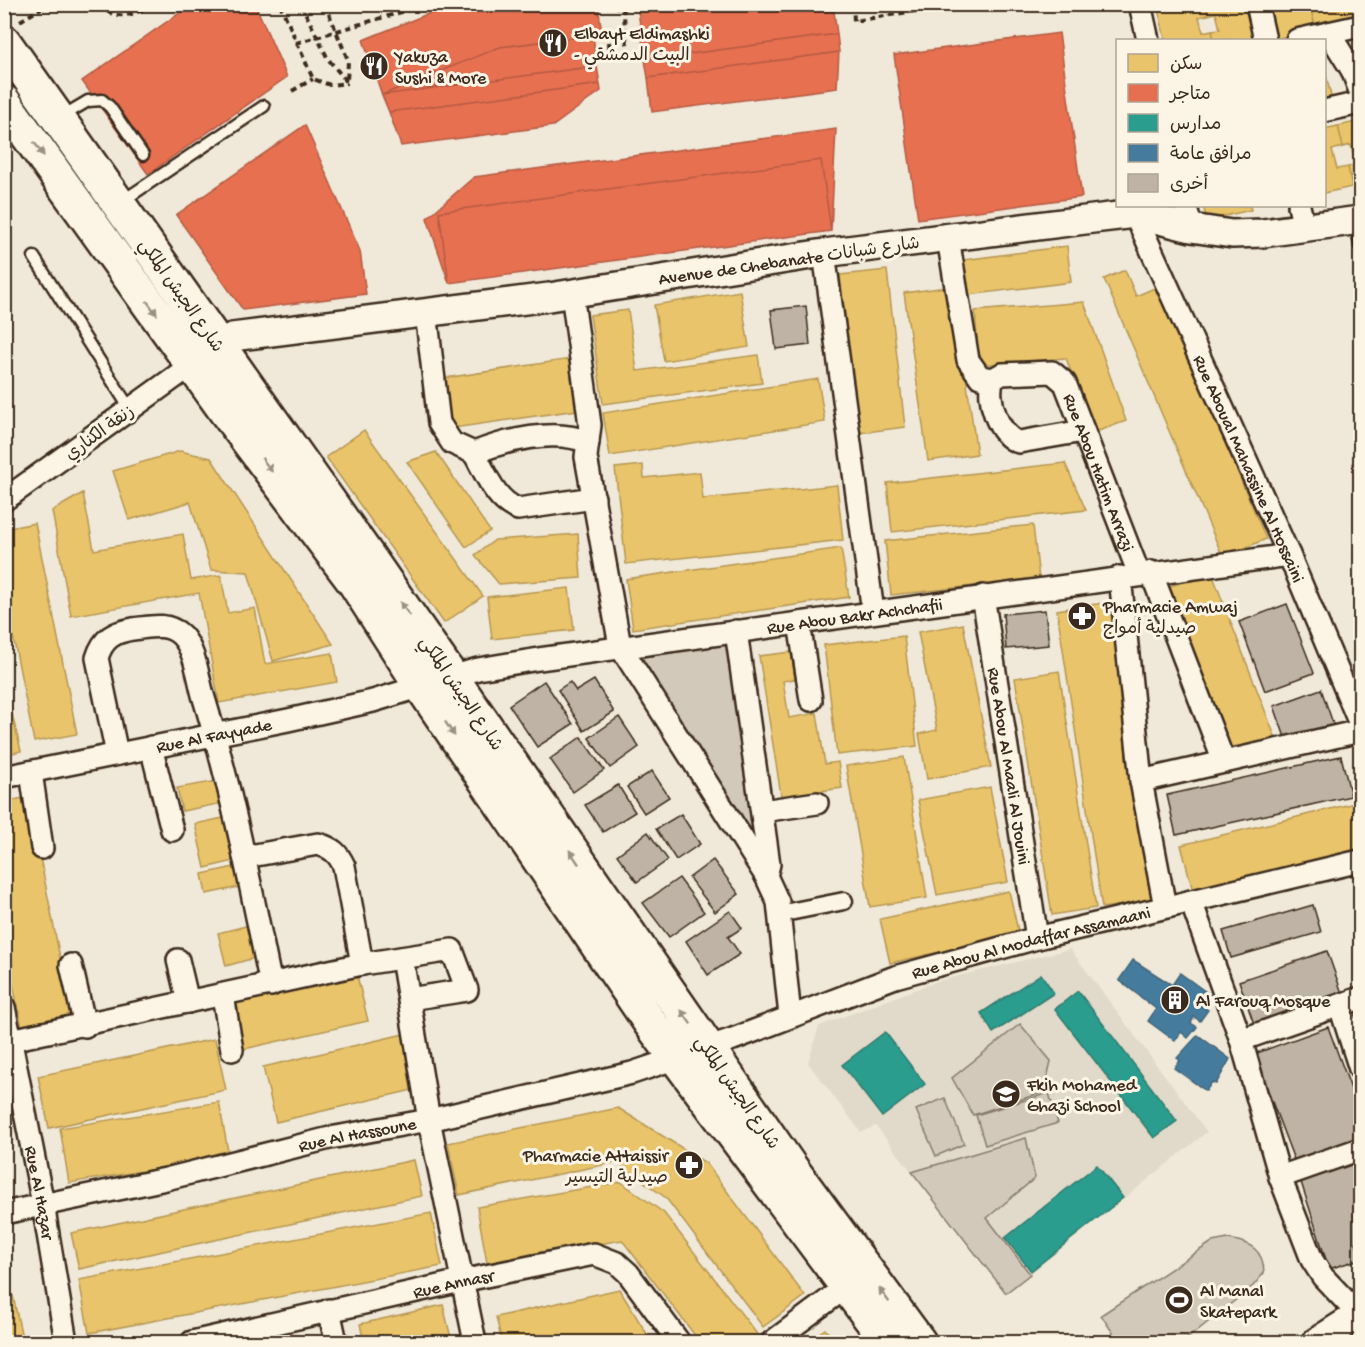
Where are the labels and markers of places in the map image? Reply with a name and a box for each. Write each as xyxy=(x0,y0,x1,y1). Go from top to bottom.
place label: Elbayt Eldimashki - البيت الدمشقي xyxy=(574,25,710,70)
restaurant icon: Elbayt Eldimashki - البيت الدمشقي xyxy=(537,27,569,59)
place label: Yakuza Sushi & More xyxy=(393,48,487,90)
restaurant icon: Yakuza Sushi & More xyxy=(358,50,390,82)
place label: Pharmacie Amwaj صيدلية أمواج xyxy=(1102,598,1238,640)
pharmacy icon: Pharmacie Amwaj صيدلية أمواج xyxy=(1066,600,1098,632)
building icon: Al Farouq Mosque xyxy=(1159,984,1191,1016)
place label: Al Farouq Mosque xyxy=(1196,992,1331,1013)
place label: Fkih Mohamed Ghazi School xyxy=(1026,1076,1138,1118)
school or university icon: Fkih Mohamed Ghazi School xyxy=(990,1078,1022,1110)
place label: Pharmacie Attaissir صيدلية التيسير xyxy=(522,1147,670,1189)
pharmacy icon: Pharmacie Attaissir صيدلية التيسير xyxy=(673,1149,705,1181)
place label: Al Manal Skatepark xyxy=(1200,1282,1278,1324)
sports icon: Al Manal Skatepark xyxy=(1163,1284,1195,1316)

